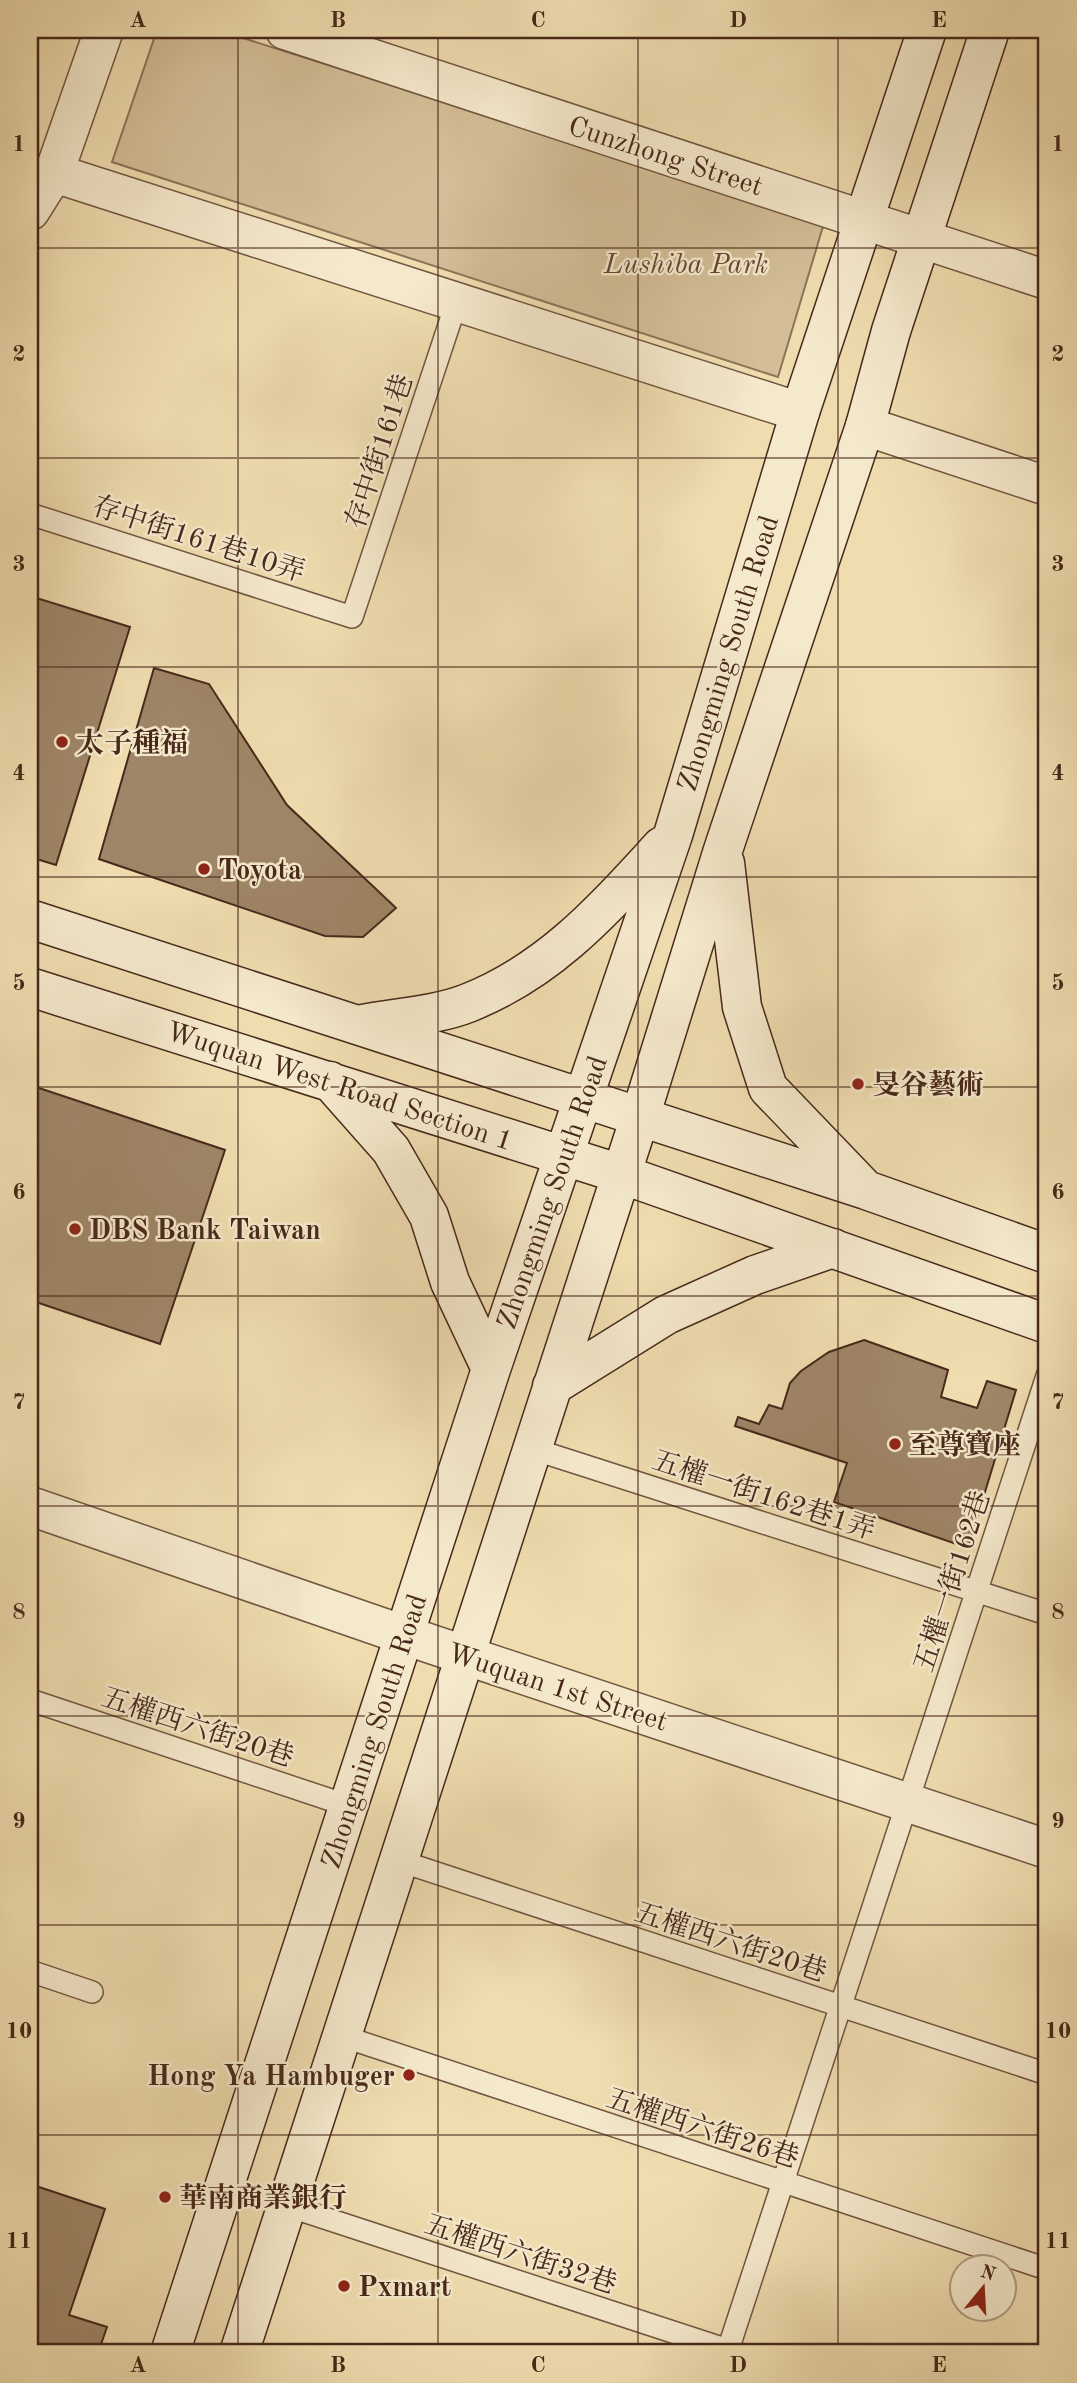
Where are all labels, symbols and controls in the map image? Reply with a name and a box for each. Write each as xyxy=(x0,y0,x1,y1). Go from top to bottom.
text: A xyxy=(129,9,147,32)
text: B xyxy=(330,9,346,32)
text: C xyxy=(530,9,546,32)
text: D xyxy=(729,9,747,32)
text: E xyxy=(931,9,947,32)
street label: Cunzhong Street xyxy=(564,113,766,202)
text: 1 xyxy=(12,133,26,156)
text: 1 xyxy=(1051,133,1065,156)
park label: Lushiba Park xyxy=(603,252,768,280)
text: 2 xyxy=(12,343,26,366)
text: 2 xyxy=(1051,343,1065,366)
street label: 存中街161巷 xyxy=(340,370,419,533)
street label: 存中街161巷10弄 xyxy=(89,491,309,588)
street label: Zhongming South Road xyxy=(675,513,785,795)
text: 3 xyxy=(12,553,26,576)
text: 3 xyxy=(1051,553,1065,576)
place label: 太子種福 xyxy=(76,728,188,759)
marker: 太子種福 xyxy=(54,734,70,750)
text: 4 xyxy=(12,762,26,785)
text: 4 xyxy=(1051,762,1065,785)
place label: Toyota xyxy=(218,858,302,886)
marker: Toyota xyxy=(196,861,212,877)
text: 5 xyxy=(12,972,26,995)
text: 5 xyxy=(1051,972,1065,995)
street label: Wuquan West Road Section 1 xyxy=(162,1019,516,1157)
street label: Zhongming South Road xyxy=(494,1053,614,1333)
place label: 旻谷藝術 xyxy=(872,1070,984,1101)
marker: 旻谷藝術 xyxy=(850,1076,866,1092)
text: 6 xyxy=(12,1181,26,1204)
text: 6 xyxy=(1051,1181,1065,1204)
place label: DBS Bank Taiwan xyxy=(89,1218,321,1246)
marker: DBS Bank Taiwan xyxy=(67,1221,83,1237)
text: 7 xyxy=(12,1391,26,1414)
text: 7 xyxy=(1051,1391,1065,1414)
place label: 至尊寶座 xyxy=(909,1429,1021,1461)
marker: 至尊寶座 xyxy=(887,1436,903,1452)
street label: 五權一街162巷1弄 xyxy=(648,1445,879,1546)
street label: 五權一街162巷 xyxy=(909,1487,996,1676)
street label: Zhongming South Road xyxy=(318,1591,434,1873)
text: 8 xyxy=(12,1601,26,1624)
text: 8 xyxy=(1051,1601,1065,1624)
street label: Wuquan 1st Street xyxy=(444,1640,671,1738)
street label: 五權西六街20巷 xyxy=(97,1682,298,1773)
text: 9 xyxy=(12,1810,26,1833)
text: 9 xyxy=(1051,1810,1065,1833)
street label: 五權西六街20巷 xyxy=(630,1897,831,1988)
text: 10 xyxy=(6,2020,32,2043)
text: 10 xyxy=(1045,2020,1071,2043)
place label: Hong Ya Hambuger xyxy=(147,2064,395,2092)
marker: Hong Ya Hambuger xyxy=(401,2067,417,2083)
street label: 五權西六街26巷 xyxy=(602,2083,803,2174)
place label: 華南商業銀行 xyxy=(179,2182,347,2214)
marker: 華南商業銀行 xyxy=(157,2189,173,2205)
street label: 五權西六街32巷 xyxy=(420,2209,621,2300)
text: 11 xyxy=(6,2230,32,2253)
text: 11 xyxy=(1045,2230,1071,2253)
north arrow xyxy=(948,2254,1018,2324)
text: N xyxy=(978,2263,998,2286)
place label: Pxmart xyxy=(358,2275,451,2303)
marker: Pxmart xyxy=(336,2278,352,2294)
text: A xyxy=(129,2354,147,2377)
text: B xyxy=(330,2354,346,2377)
text: C xyxy=(530,2354,546,2377)
text: D xyxy=(729,2354,747,2377)
text: E xyxy=(931,2354,947,2377)

